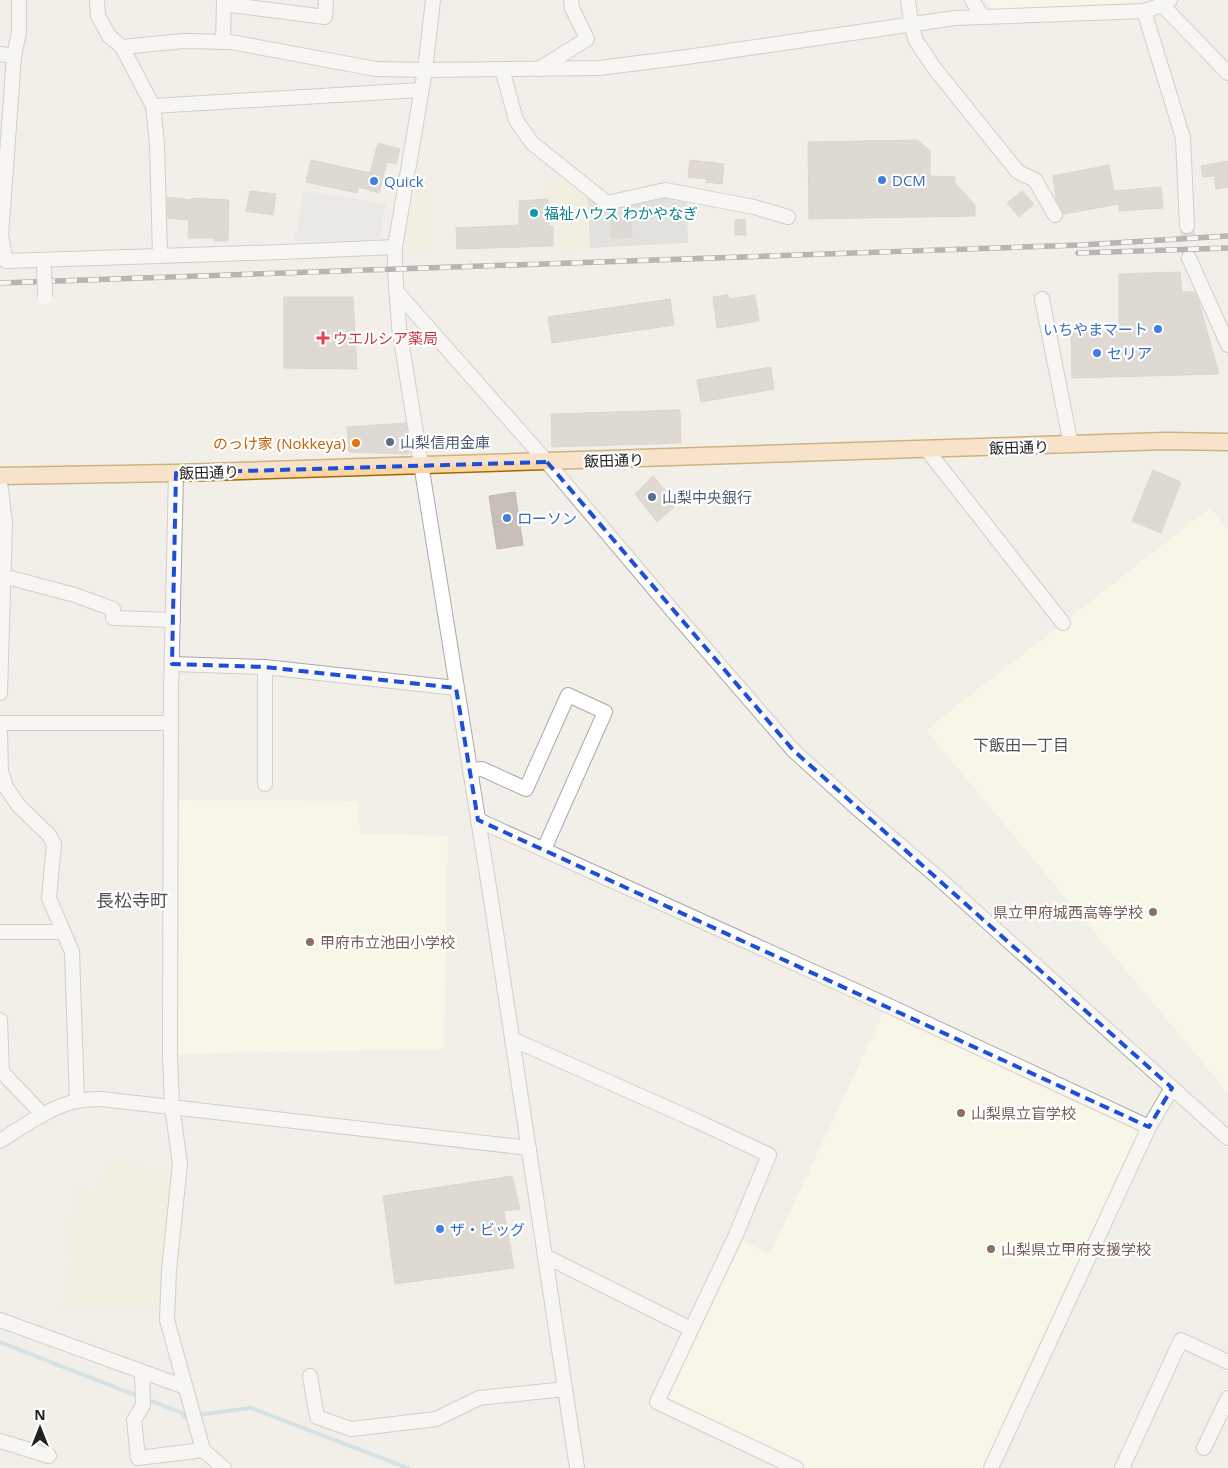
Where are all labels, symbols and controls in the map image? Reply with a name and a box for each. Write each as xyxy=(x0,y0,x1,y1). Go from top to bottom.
place label: DCM xyxy=(892,170,926,190)
place label: Quick xyxy=(384,171,424,191)
marker: DCM xyxy=(876,174,888,186)
marker: Quick xyxy=(368,175,380,187)
place label: 福祉ハウス わかやなぎ xyxy=(544,203,698,223)
marker: 福祉ハウス わかやなぎ xyxy=(528,207,540,219)
place label: いちやまマート xyxy=(1043,319,1148,339)
marker: いちやまマート xyxy=(1152,323,1164,335)
place label: ウエルシア薬局 xyxy=(333,328,438,348)
marker: ウエルシア薬局 xyxy=(317,332,329,344)
place label: セリア xyxy=(1107,343,1152,363)
marker: セリア xyxy=(1091,347,1103,359)
place label: 山梨信用金庫 xyxy=(400,432,490,452)
place label: のっけ家 (Nokkeya) xyxy=(213,433,346,453)
marker: 山梨信用金庫 xyxy=(384,436,396,448)
street label: 飯田通り xyxy=(989,436,1049,458)
marker: のっけ家 (Nokkeya) xyxy=(350,437,362,449)
street label: 飯田通り xyxy=(584,449,644,471)
street label: 飯田通り xyxy=(179,461,239,483)
place label: 山梨中央銀行 xyxy=(662,487,752,507)
marker: 山梨中央銀行 xyxy=(646,491,658,503)
place label: ローソン xyxy=(517,508,577,528)
marker: ローソン xyxy=(501,512,513,524)
district label: 下飯田一丁目 xyxy=(973,734,1069,756)
district label: 長松寺町 xyxy=(96,888,168,912)
place label: 県立甲府城西高等学校 xyxy=(993,902,1143,922)
marker: 県立甲府城西高等学校 xyxy=(1147,906,1159,918)
place label: 甲府市立池田小学校 xyxy=(320,932,455,952)
marker: 甲府市立池田小学校 xyxy=(304,936,316,948)
place label: 山梨県立盲学校 xyxy=(971,1103,1076,1123)
marker: 山梨県立盲学校 xyxy=(955,1107,967,1119)
place label: ザ・ビッグ xyxy=(450,1219,525,1239)
marker: ザ・ビッグ xyxy=(434,1223,446,1235)
place label: 山梨県立甲府支援学校 xyxy=(1001,1239,1151,1259)
marker: 山梨県立甲府支援学校 xyxy=(985,1243,997,1255)
north arrow xyxy=(15,1403,65,1453)
text: N xyxy=(34,1405,46,1424)

